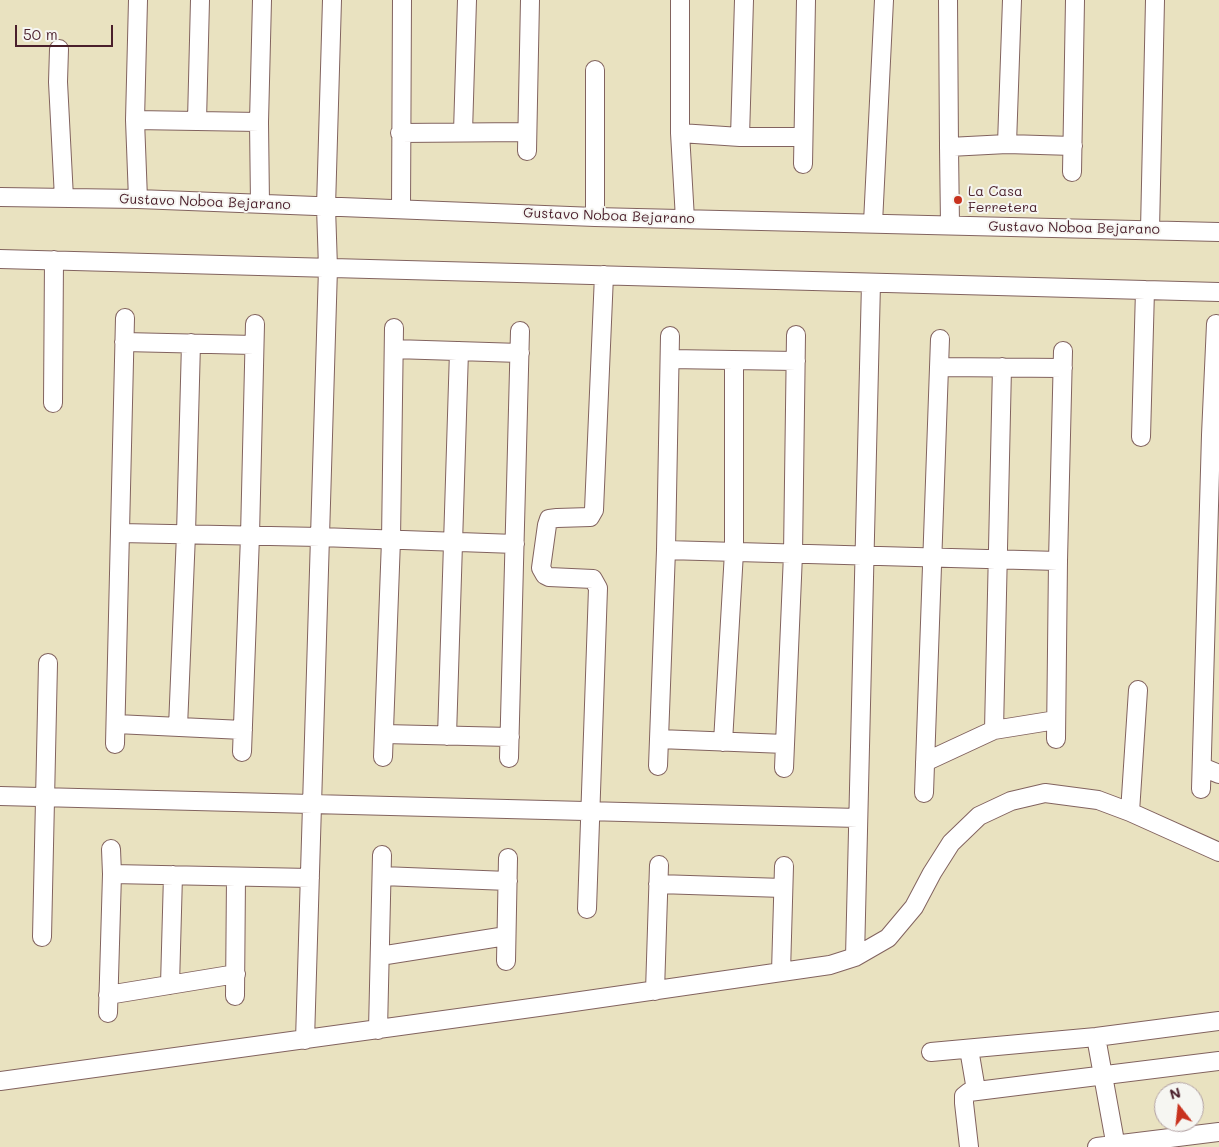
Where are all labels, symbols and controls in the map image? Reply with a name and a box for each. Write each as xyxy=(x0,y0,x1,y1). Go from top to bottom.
scale bar xyxy=(18,15,115,47)
text: 50 m xyxy=(23,24,58,44)
place label: La Casa Ferretera xyxy=(968,184,1038,216)
street label: Gustavo Noboa Bejarano xyxy=(119,191,291,213)
marker: La Casa Ferretera xyxy=(952,194,964,206)
street label: Gustavo Noboa Bejarano xyxy=(523,205,695,227)
street label: Gustavo Noboa Bejarano xyxy=(988,218,1160,238)
north arrow xyxy=(1154,1082,1204,1132)
text: N xyxy=(1167,1082,1183,1104)

